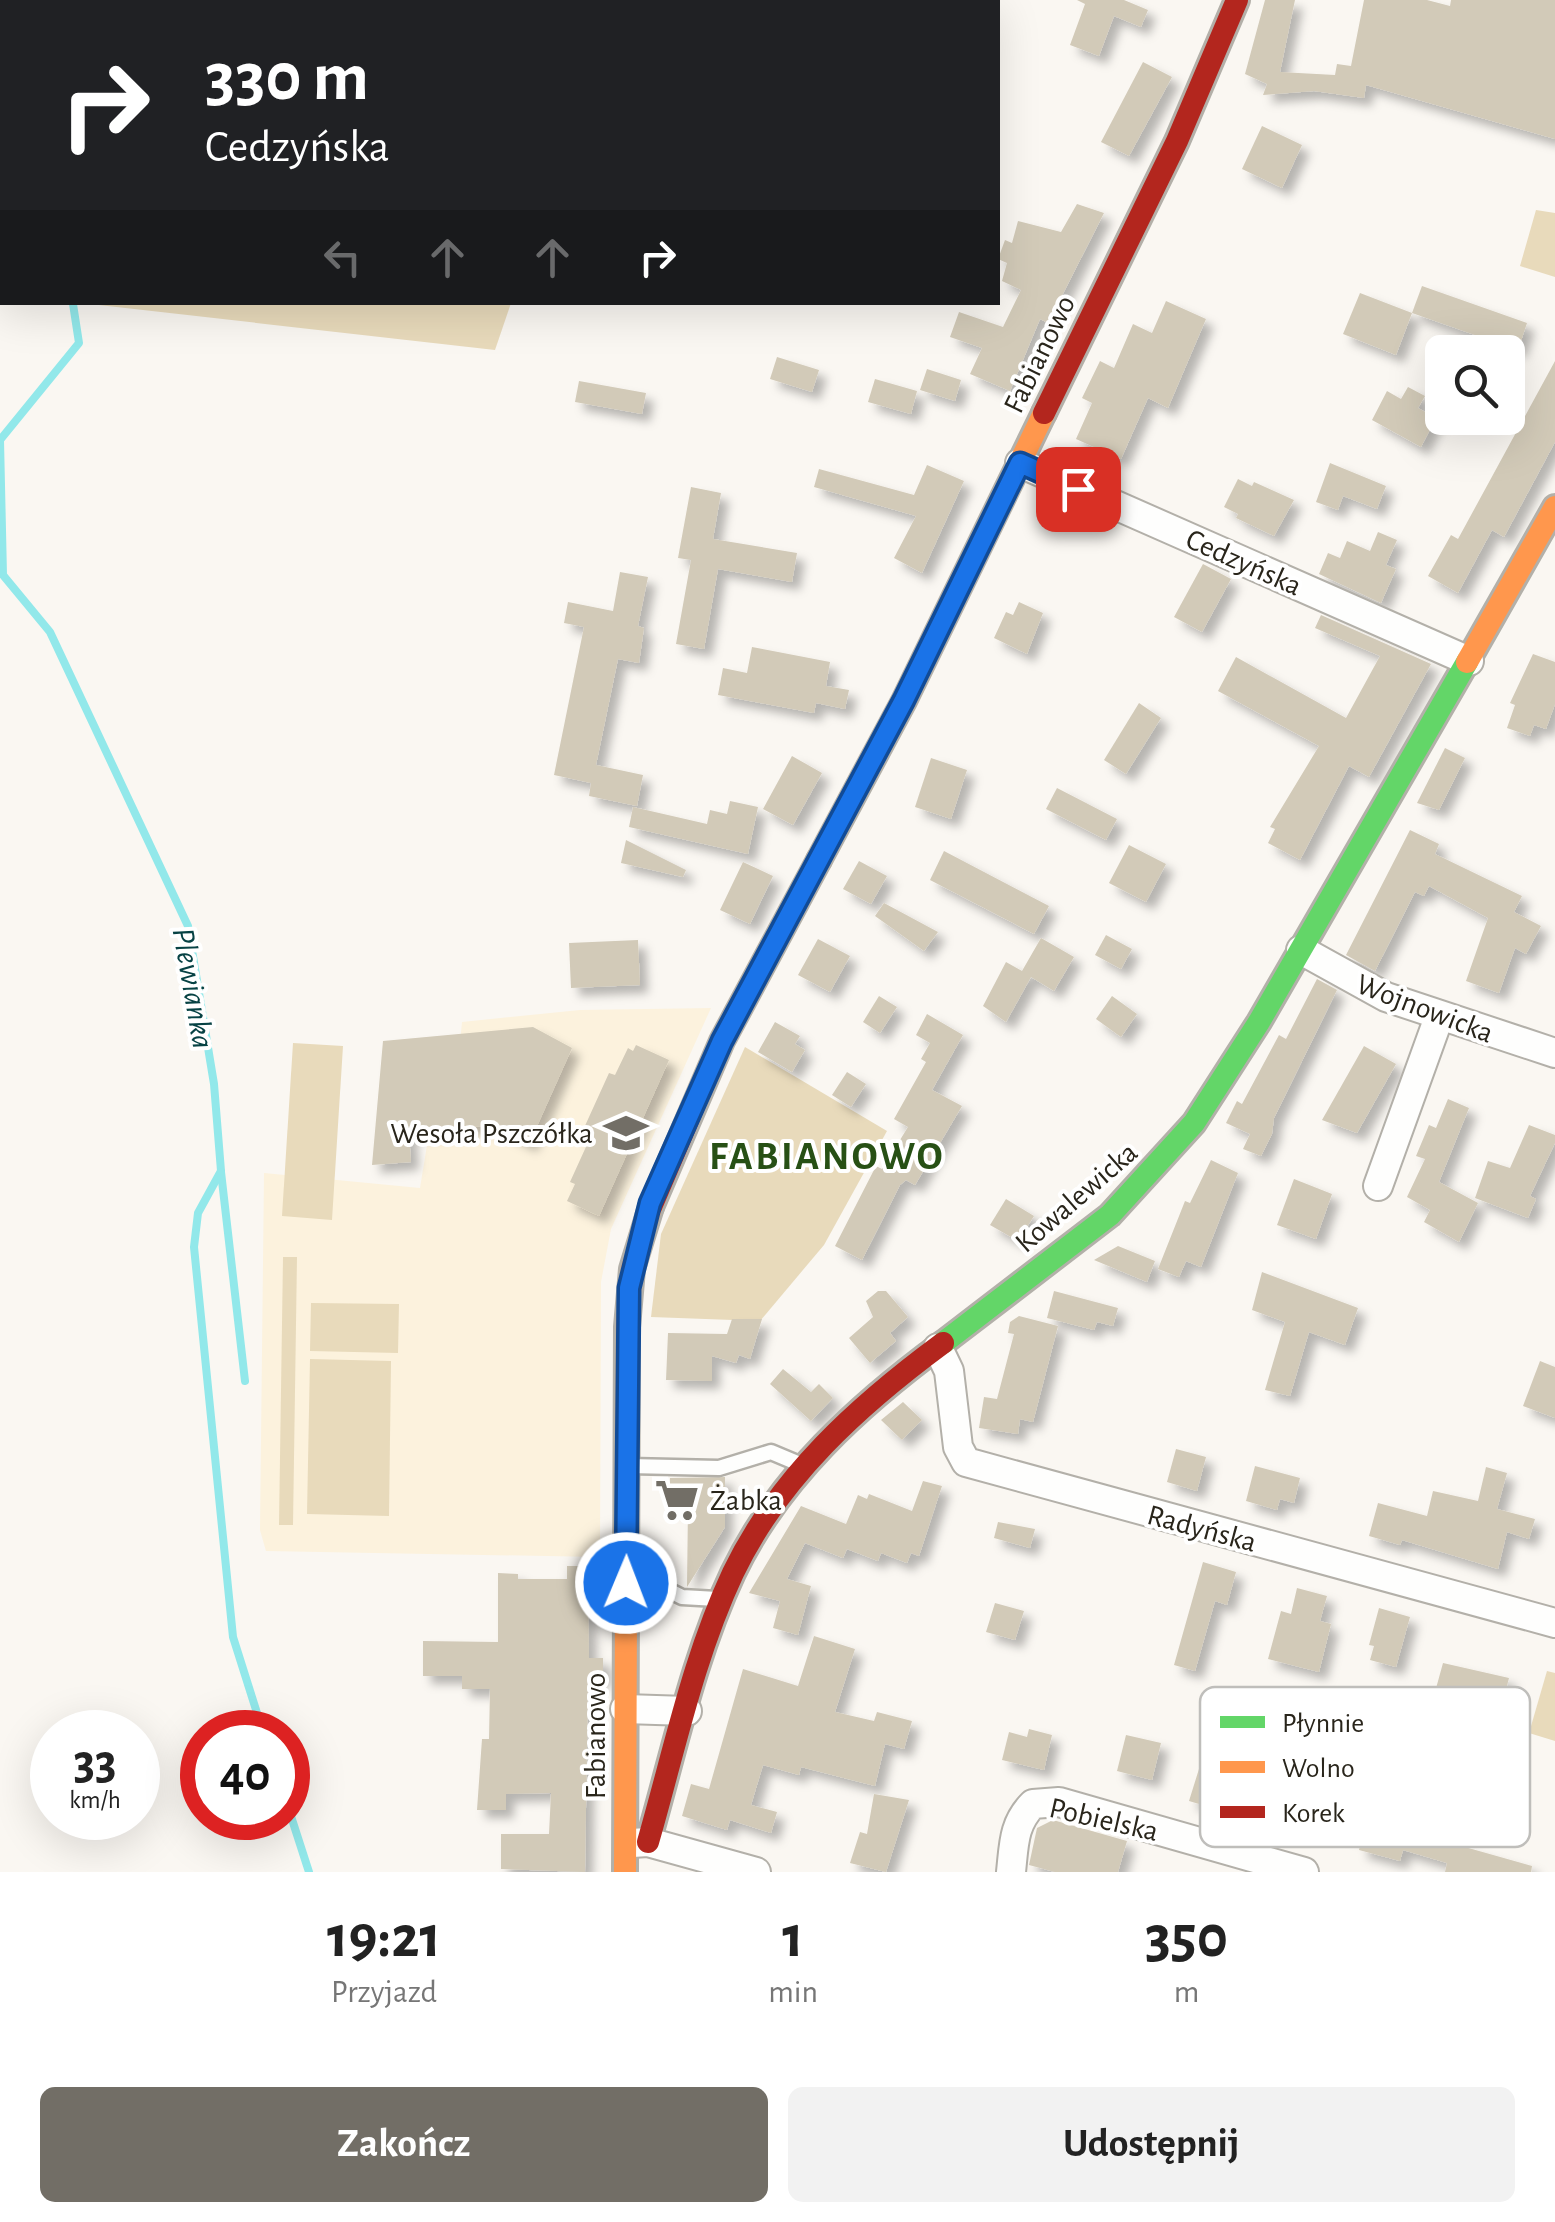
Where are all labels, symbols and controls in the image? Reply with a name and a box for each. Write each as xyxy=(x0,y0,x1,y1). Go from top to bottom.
icon: right xyxy=(40,40,170,170)
text: 330 m xyxy=(205,43,369,113)
text: Cedzyńska xyxy=(205,125,390,170)
icon: left xyxy=(315,230,370,285)
icon: ahead xyxy=(420,230,475,285)
icon: ahead xyxy=(525,230,580,285)
icon: right xyxy=(630,230,685,285)
street label: Fabianowo xyxy=(999,291,1081,418)
map controls xyxy=(1425,335,1525,435)
button: search xyxy=(1425,335,1525,435)
pin xyxy=(1036,447,1121,532)
icon: arrive xyxy=(1051,462,1106,517)
street label: Cedzyńska xyxy=(1181,524,1306,602)
water label: Plewianka xyxy=(167,925,219,1051)
street label: Wojnowicka xyxy=(1352,969,1497,1049)
school or university icon: Wesoła Pszczółka xyxy=(602,1109,650,1157)
place label: Wesoła Pszczółka xyxy=(390,1119,593,1149)
district label: FABIANOWO xyxy=(709,1137,945,1177)
street label: Kowalewicka xyxy=(1010,1137,1143,1259)
supermarket icon: Żabka xyxy=(653,1476,701,1524)
place label: Żabka xyxy=(710,1484,782,1516)
street label: Radyńska xyxy=(1144,1500,1260,1558)
position arrow xyxy=(574,1531,678,1635)
street label: Fabianowo xyxy=(581,1673,611,1799)
legend xyxy=(1200,1687,1530,1847)
speed limit sign: 40 xyxy=(180,1710,310,1840)
text: Płynnie xyxy=(1282,1710,1364,1738)
text: 33 xyxy=(73,1738,117,1788)
text: Wolno xyxy=(1282,1755,1355,1783)
text: km/h xyxy=(69,1788,121,1813)
street label: Pobielska xyxy=(1046,1793,1161,1847)
text: Korek xyxy=(1282,1800,1345,1828)
text: 19:21 xyxy=(327,1908,441,1968)
text: 1 xyxy=(782,1908,804,1968)
text: 350 xyxy=(1145,1908,1228,1968)
text: Przyjazd xyxy=(331,1976,437,2008)
text: min xyxy=(768,1976,818,2008)
text: m xyxy=(1174,1976,1199,2008)
button: Zakończ xyxy=(40,2087,768,2202)
button: Udostępnij xyxy=(788,2087,1515,2202)

